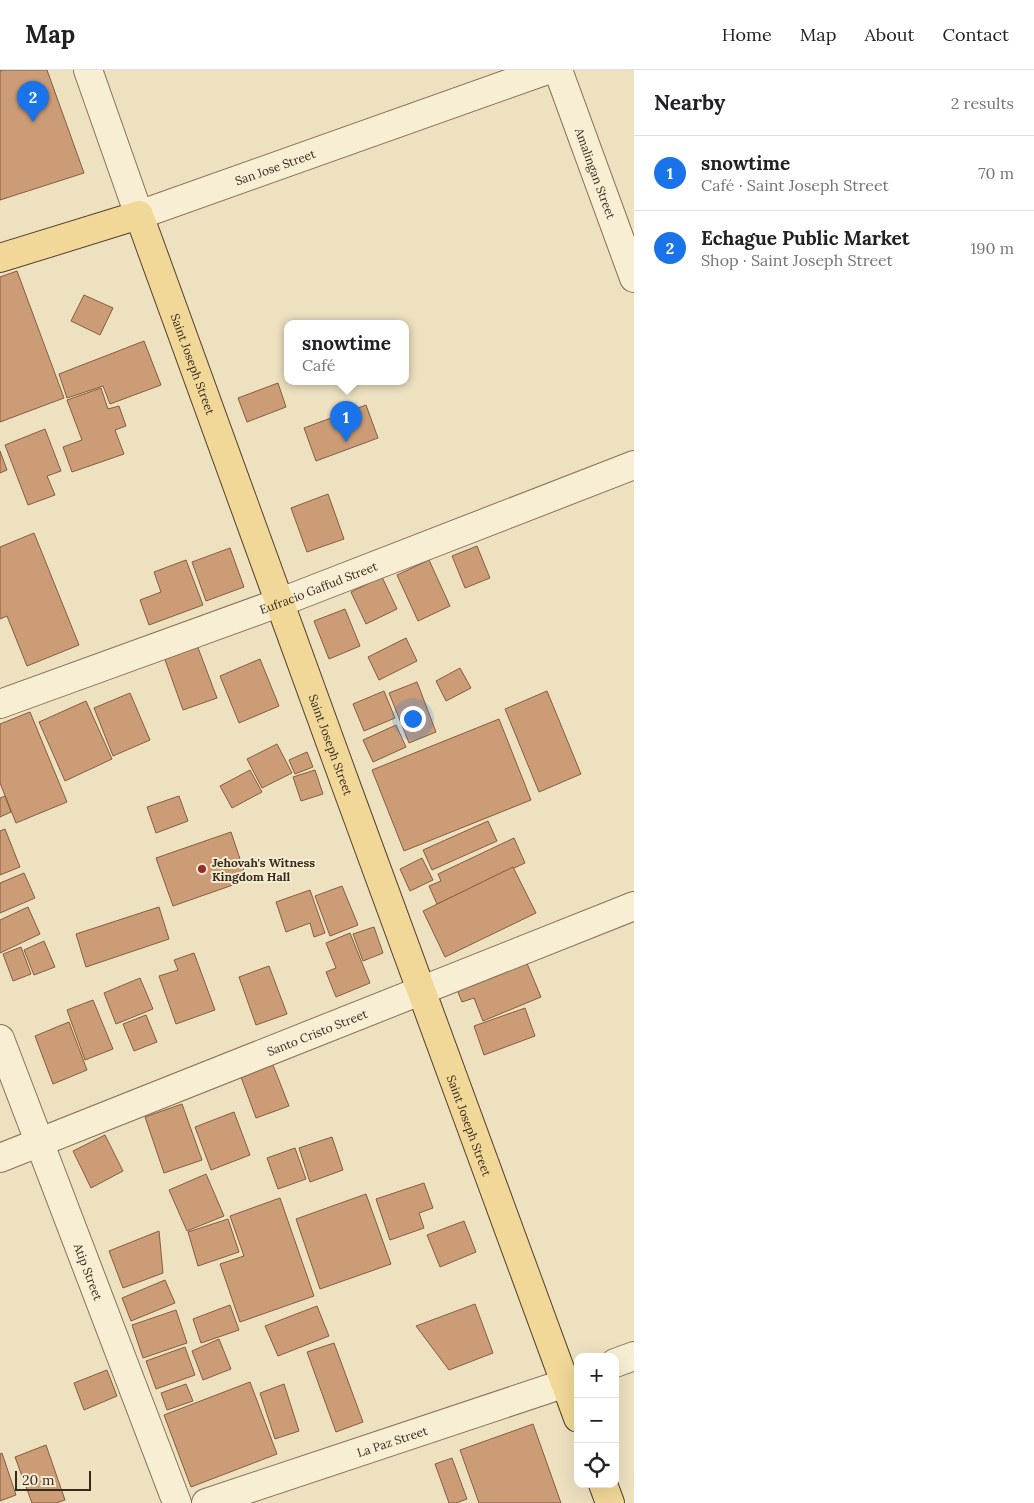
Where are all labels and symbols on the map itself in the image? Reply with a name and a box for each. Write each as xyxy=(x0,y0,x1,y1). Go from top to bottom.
pin: 2 xyxy=(17,81,49,122)
street label: Amalingan Street xyxy=(572,125,619,221)
street label: San Jose Street xyxy=(233,145,317,188)
street label: Saint Joseph Street xyxy=(168,311,219,417)
pin: 1 xyxy=(330,401,362,442)
street label: Eufracio Gaffud Street xyxy=(257,558,380,617)
street label: Saint Joseph Street xyxy=(306,692,357,798)
your location xyxy=(400,706,426,732)
place label: Jehovah's Witness Kingdom Hall xyxy=(212,855,315,884)
marker: Jehovah's Witness Kingdom Hall xyxy=(196,863,208,875)
street label: Santo Cristo Street xyxy=(265,1005,369,1059)
street label: Saint Joseph Street xyxy=(444,1073,495,1178)
street label: Atip Street xyxy=(71,1240,107,1303)
street label: La Paz Street xyxy=(355,1422,429,1460)
scale bar xyxy=(15,1468,91,1491)

